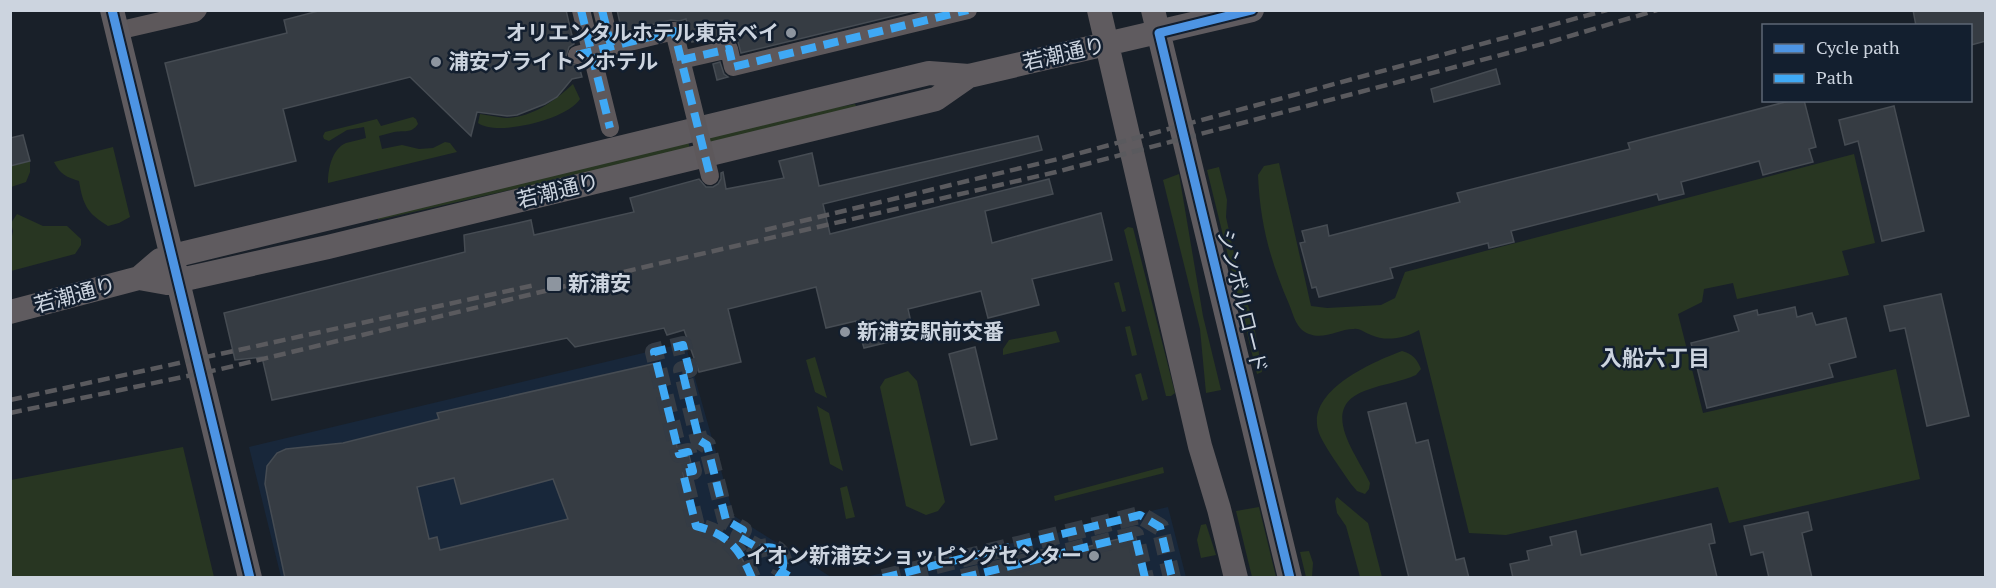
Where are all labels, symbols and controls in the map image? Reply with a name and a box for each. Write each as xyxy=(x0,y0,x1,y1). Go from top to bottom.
place label: オリエンタルホテル東京ベイ xyxy=(506,18,779,46)
legend xyxy=(1762,24,1972,102)
marker: オリエンタルホテル東京ベイ xyxy=(784,26,798,40)
street label: 若潮通り xyxy=(1020,30,1108,76)
text: Cycle path xyxy=(1816,35,1900,59)
place label: 浦安ブライトンホテル xyxy=(448,47,658,75)
marker: 浦安ブライトンホテル xyxy=(429,55,443,69)
text: Path xyxy=(1816,65,1853,89)
street label: 若潮通り xyxy=(514,166,602,214)
street label: シンボルロード xyxy=(1212,226,1274,375)
place label: 新浦安 xyxy=(568,269,631,297)
street label: 若潮通り xyxy=(31,270,119,318)
marker: 新浦安 xyxy=(545,275,563,293)
place label: 新浦安駅前交番 xyxy=(857,317,1004,345)
marker: 新浦安駅前交番 xyxy=(838,325,852,339)
district label: 入船六丁目 xyxy=(1600,343,1710,372)
place label: イオン新浦安ショッピングセンター xyxy=(746,541,1082,569)
marker: イオン新浦安ショッピングセンター xyxy=(1087,549,1101,563)

